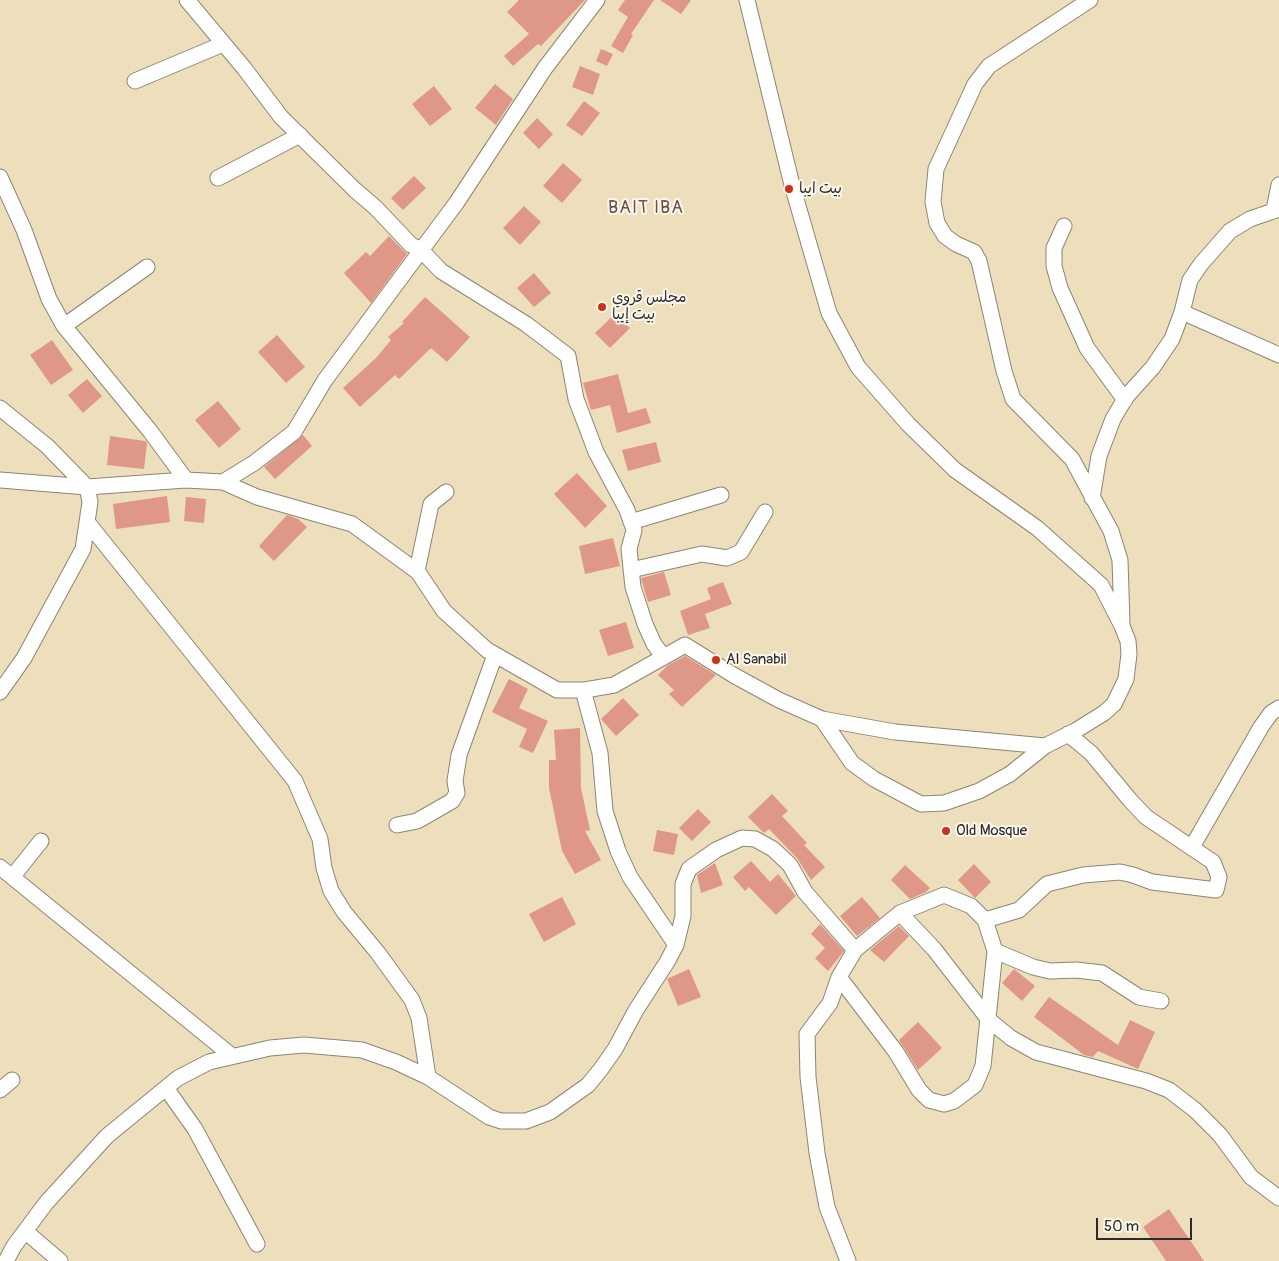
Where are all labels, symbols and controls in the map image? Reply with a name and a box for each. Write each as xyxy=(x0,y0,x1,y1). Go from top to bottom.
place label: بيت ايبا xyxy=(799,180,842,198)
marker: بيت ايبا xyxy=(783,183,795,195)
district label: BAIT IBA xyxy=(607,197,685,219)
place label: مجلس قروي بيت إيبا xyxy=(612,289,687,324)
marker: مجلس قروي بيت إيبا xyxy=(596,301,608,313)
place label: Al Sanabil xyxy=(726,651,787,669)
marker: Al Sanabil xyxy=(710,654,722,666)
place label: Old Mosque xyxy=(956,822,1027,840)
marker: Old Mosque xyxy=(940,825,952,837)
scale bar xyxy=(1099,1208,1195,1240)
text: 50 m xyxy=(1104,1217,1139,1236)

